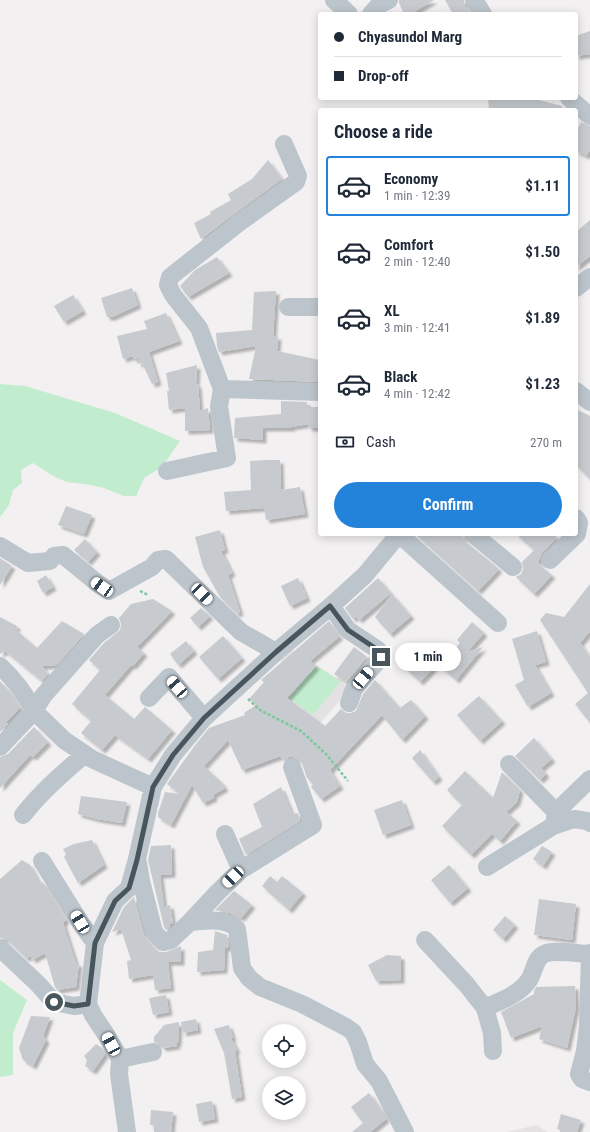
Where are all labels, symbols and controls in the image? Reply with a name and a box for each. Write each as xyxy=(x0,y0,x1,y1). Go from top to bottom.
text: Chyasundol Marg xyxy=(358,28,462,46)
text: Drop-off xyxy=(358,67,409,85)
text: Choose a ride xyxy=(334,121,433,142)
icon: car xyxy=(336,168,372,204)
text: Economy xyxy=(384,170,438,188)
text: $1.11 xyxy=(525,177,560,195)
text: 1 min · 12:39 xyxy=(384,188,450,203)
icon: car xyxy=(336,234,372,270)
text: Comfort xyxy=(384,236,433,254)
text: $1.50 xyxy=(525,243,560,261)
text: 2 min · 12:40 xyxy=(384,254,450,269)
icon: car xyxy=(336,300,372,336)
text: XL xyxy=(384,302,400,320)
text: $1.89 xyxy=(525,309,560,327)
text: 3 min · 12:41 xyxy=(384,320,450,335)
icon: car xyxy=(336,366,372,402)
text: Black xyxy=(384,368,417,386)
text: $1.23 xyxy=(525,375,560,393)
text: 4 min · 12:42 xyxy=(384,386,450,401)
icon: cash xyxy=(334,431,356,453)
text: Cash xyxy=(366,433,396,451)
text: 270 m xyxy=(530,435,562,450)
button: Confirm xyxy=(334,482,562,528)
car xyxy=(89,575,115,599)
car xyxy=(189,581,215,607)
callout: 1 min xyxy=(395,643,461,671)
route end xyxy=(372,648,390,666)
text: 1 min xyxy=(414,649,442,664)
car xyxy=(351,665,375,691)
car xyxy=(165,674,189,700)
car xyxy=(220,864,246,890)
car xyxy=(69,909,91,935)
route start xyxy=(45,993,63,1011)
map controls xyxy=(262,1024,306,1120)
button: locate xyxy=(262,1024,306,1068)
car xyxy=(100,1031,122,1057)
button: layers xyxy=(262,1076,306,1120)

